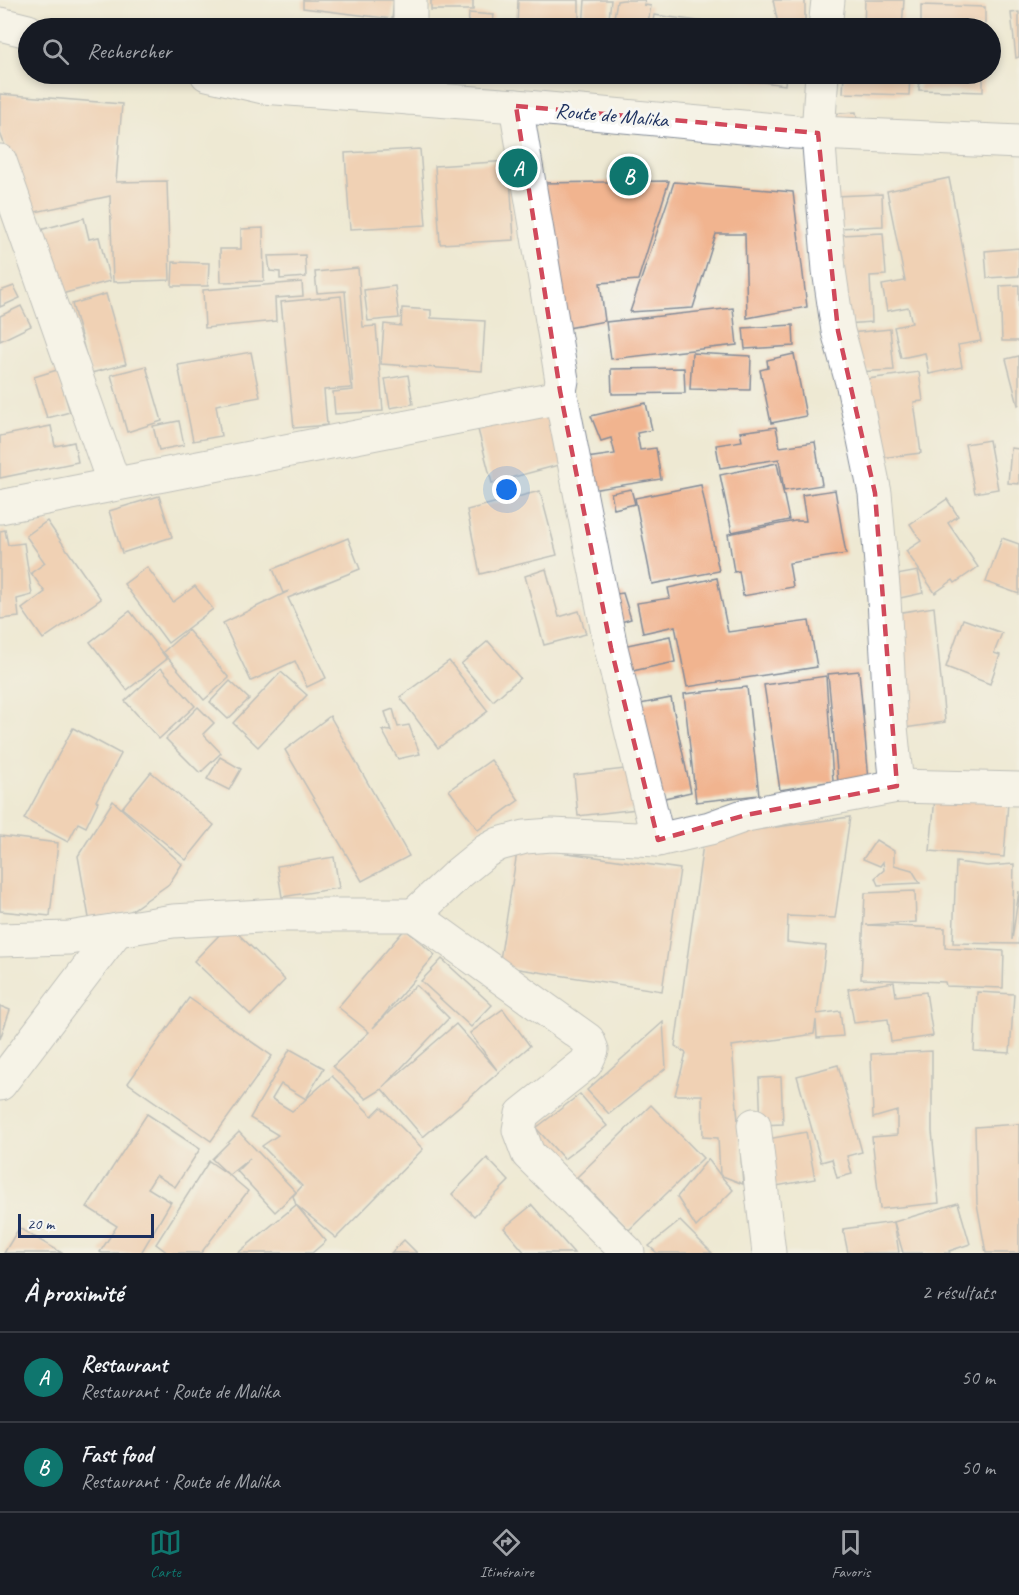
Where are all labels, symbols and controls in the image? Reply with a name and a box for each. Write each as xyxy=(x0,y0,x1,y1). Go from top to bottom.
search box xyxy=(18,18,1001,84)
icon: search xyxy=(39,35,72,68)
text: Rechercher xyxy=(87,37,171,65)
street label: Route de Malika xyxy=(555,97,671,133)
pin: A xyxy=(498,146,538,190)
pin: B xyxy=(610,154,648,198)
your location xyxy=(492,475,521,504)
scale bar xyxy=(18,1211,154,1238)
text: 20 m xyxy=(27,1214,54,1234)
text: À proximité xyxy=(24,1276,123,1309)
text: 2 résultats xyxy=(922,1280,995,1305)
text: Restaurant xyxy=(81,1351,167,1379)
text: A xyxy=(38,1365,49,1390)
text: 50 m xyxy=(961,1365,995,1390)
text: Restaurant · Route de Malika xyxy=(81,1379,280,1404)
text: Fast food xyxy=(81,1441,152,1469)
text: B xyxy=(38,1455,49,1480)
text: 50 m xyxy=(961,1455,995,1480)
text: Restaurant · Route de Malika xyxy=(81,1469,280,1494)
tab: Carte xyxy=(149,1526,182,1582)
tab: Itinéraire xyxy=(480,1526,534,1582)
tab: Favoris xyxy=(831,1526,870,1582)

